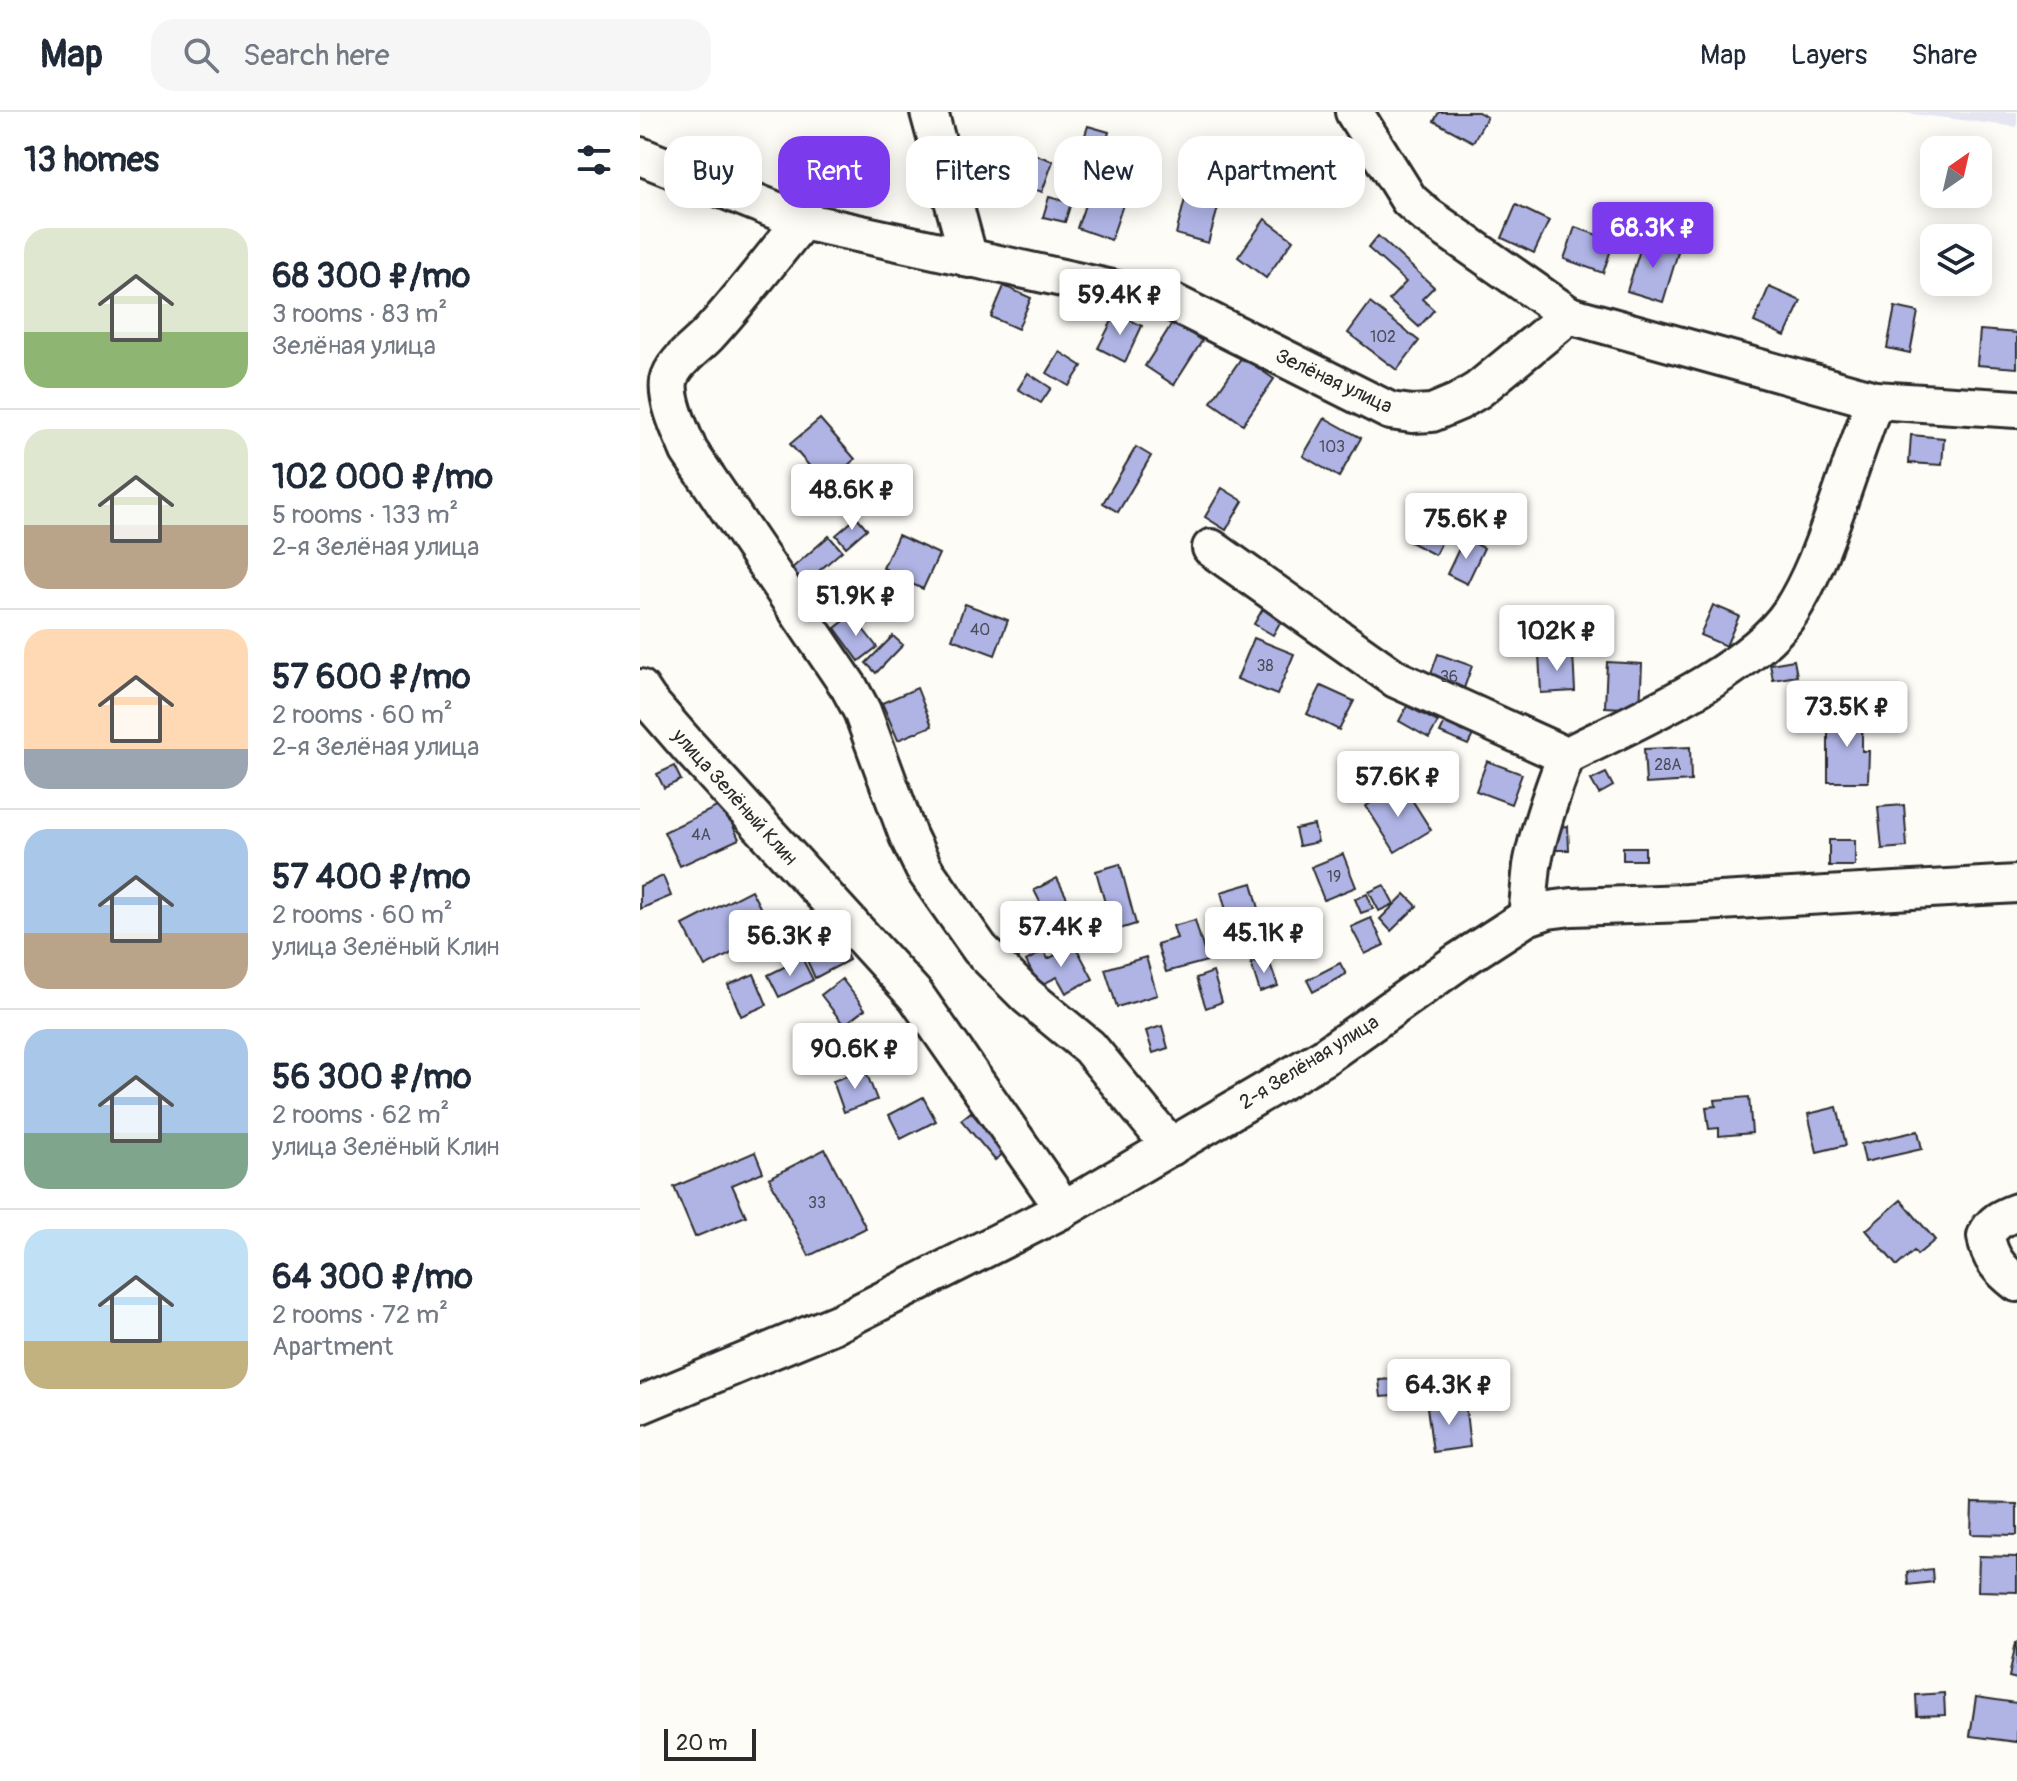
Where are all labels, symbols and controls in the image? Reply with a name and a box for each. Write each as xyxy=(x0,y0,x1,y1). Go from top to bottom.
search box xyxy=(151,19,711,91)
text: Map xyxy=(40,31,103,79)
icon: search xyxy=(179,33,223,77)
text: Search here xyxy=(243,37,390,74)
text: Map xyxy=(1700,38,1746,73)
text: Layers xyxy=(1790,38,1867,73)
text: Share xyxy=(1911,38,1977,73)
chip: Buy xyxy=(664,136,762,208)
chip: Rent xyxy=(778,136,890,208)
chip: Filters xyxy=(906,136,1038,208)
chip: New xyxy=(1054,136,1162,208)
chip: Apartment xyxy=(1178,136,1365,208)
north arrow xyxy=(1920,136,1992,208)
map controls xyxy=(1920,136,1992,296)
icon: filters xyxy=(572,138,616,182)
text: 13 homes xyxy=(24,139,159,182)
pin: 68.3K ₽ xyxy=(1579,202,1727,270)
text: 68.3K ₽ xyxy=(1610,212,1696,244)
button: layers xyxy=(1920,224,1992,296)
text: 68 300 ₽/mo xyxy=(272,255,470,298)
icon: home xyxy=(88,260,184,356)
pin: 59.4K ₽ xyxy=(1046,269,1194,337)
text: 59.4K ₽ xyxy=(1077,279,1163,311)
text: 3 rooms · 83 m² xyxy=(272,298,447,330)
house number: 102 xyxy=(1370,327,1396,347)
text: Зелёная улица xyxy=(272,330,436,362)
street label: Зелёная улица xyxy=(1272,343,1396,419)
house number: 103 xyxy=(1319,437,1345,457)
text: 102 000 ₽/mo xyxy=(272,456,493,499)
icon: home xyxy=(88,461,184,557)
pin: 48.6K ₽ xyxy=(778,464,926,532)
text: 48.6K ₽ xyxy=(809,474,895,506)
pin: 75.6K ₽ xyxy=(1392,493,1540,561)
text: 5 rooms · 133 m² xyxy=(272,499,458,531)
text: 75.6K ₽ xyxy=(1423,503,1509,535)
text: 2-я Зелёная улица xyxy=(272,531,479,563)
pin: 51.9K ₽ xyxy=(782,570,930,638)
text: 51.9K ₽ xyxy=(816,580,896,612)
pin: 102K ₽ xyxy=(1492,605,1622,673)
text: 102K ₽ xyxy=(1517,615,1597,647)
house number: 40 xyxy=(970,620,990,640)
text: 57 600 ₽/mo xyxy=(272,656,470,699)
house number: 38 xyxy=(1257,656,1274,676)
icon: home xyxy=(88,661,184,757)
house number: 36 xyxy=(1440,667,1458,687)
pin: 73.5K ₽ xyxy=(1773,681,1921,749)
text: 73.5K ₽ xyxy=(1805,691,1889,723)
text: 2 rooms · 60 m² xyxy=(272,699,453,731)
street label: улица Зелёный Клин xyxy=(666,723,803,870)
text: 2-я Зелёная улица xyxy=(272,731,479,763)
pin: 57.6K ₽ xyxy=(1324,751,1472,819)
house number: 28А xyxy=(1654,755,1682,775)
text: 57.6K ₽ xyxy=(1355,761,1441,793)
house number: 4А xyxy=(691,825,711,845)
text: 57 400 ₽/mo xyxy=(272,856,470,899)
icon: home xyxy=(88,861,184,957)
house number: 19 xyxy=(1327,867,1341,887)
text: 2 rooms · 60 m² xyxy=(272,899,453,931)
pin: 57.4K ₽ xyxy=(987,901,1135,969)
pin: 45.1K ₽ xyxy=(1190,907,1338,975)
pin: 56.3K ₽ xyxy=(716,910,864,978)
text: 57.4K ₽ xyxy=(1018,911,1104,943)
text: 45.1K ₽ xyxy=(1223,917,1305,949)
text: 56.3K ₽ xyxy=(747,920,833,952)
text: улица Зелёный Клин xyxy=(272,931,500,963)
street label: 2-я Зелёная улица xyxy=(1235,1009,1383,1115)
pin: 90.6K ₽ xyxy=(781,1023,929,1091)
text: 90.6K ₽ xyxy=(811,1033,899,1065)
text: 56 300 ₽/mo xyxy=(272,1056,471,1099)
icon: home xyxy=(88,1061,184,1157)
text: 2 rooms · 62 m² xyxy=(272,1099,449,1131)
text: улица Зелёный Клин xyxy=(272,1131,500,1163)
house number: 33 xyxy=(808,1193,826,1213)
text: 64 300 ₽/mo xyxy=(272,1256,473,1299)
icon: home xyxy=(88,1261,184,1357)
text: 2 rooms · 72 m² xyxy=(272,1299,448,1331)
text: Apartment xyxy=(272,1331,393,1363)
pin: 64.3K ₽ xyxy=(1375,1359,1523,1427)
text: 64.3K ₽ xyxy=(1405,1369,1493,1401)
scale bar xyxy=(664,1725,756,1761)
text: 20 m xyxy=(676,1729,728,1757)

